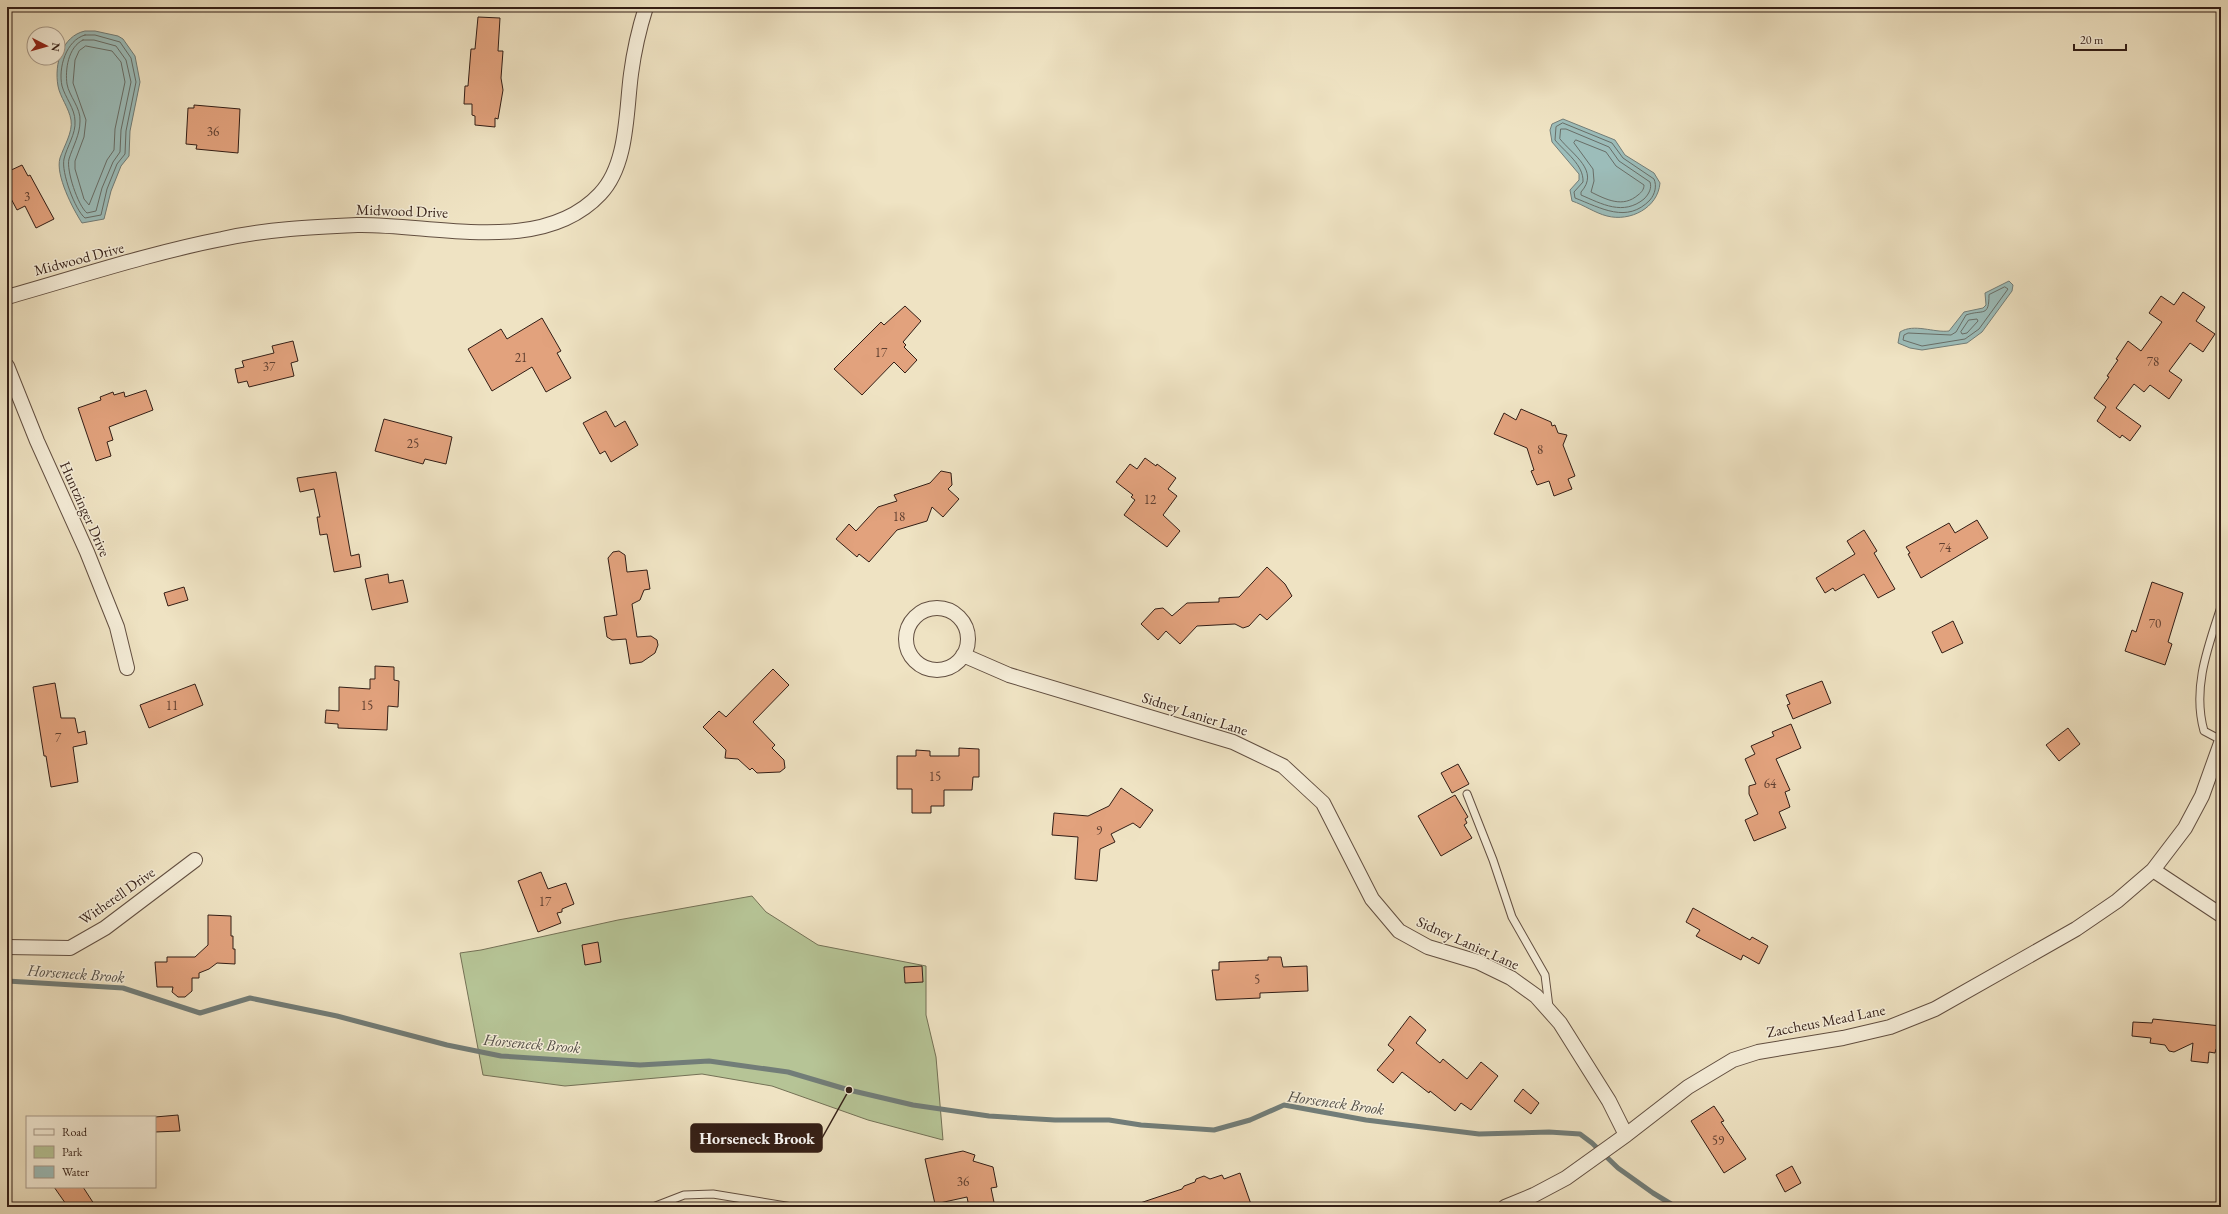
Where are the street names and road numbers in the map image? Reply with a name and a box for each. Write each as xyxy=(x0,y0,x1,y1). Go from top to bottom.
street label: Midwood Drive xyxy=(356,199,449,222)
street label: Midwood Drive xyxy=(32,237,126,280)
street label: Huntzinger Drive xyxy=(56,458,115,560)
street label: Sidney Lanier Lane xyxy=(1140,687,1251,740)
street label: Witherell Drive xyxy=(75,862,159,929)
street label: Sidney Lanier Lane xyxy=(1414,911,1523,974)
street label: Zaccheus Mead Lane xyxy=(1765,1000,1887,1041)

